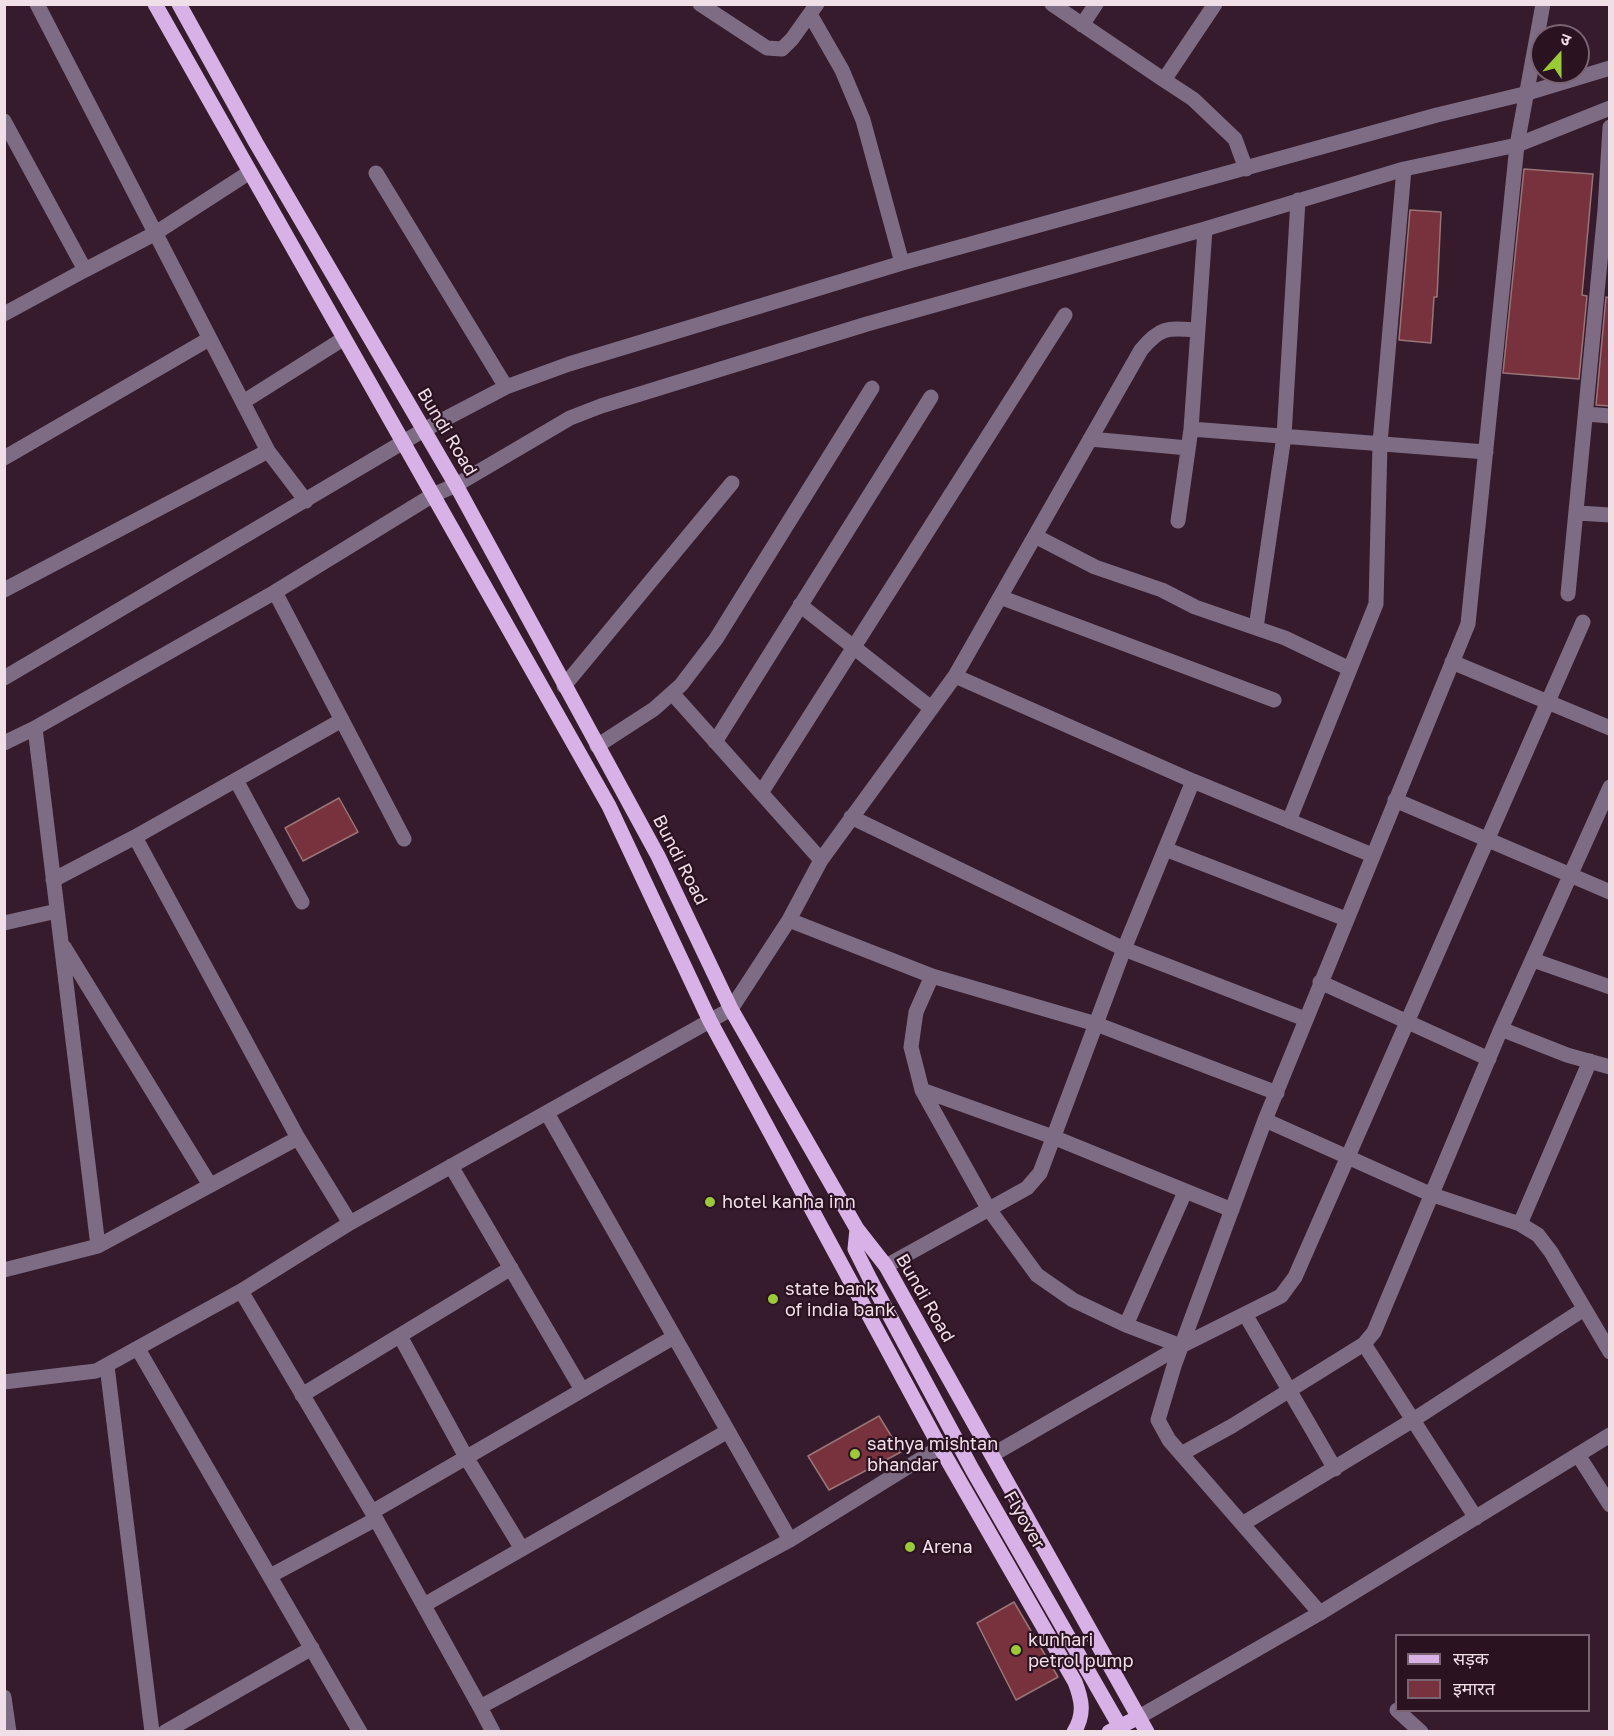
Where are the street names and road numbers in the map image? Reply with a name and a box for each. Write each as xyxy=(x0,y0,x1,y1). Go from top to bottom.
street label: Bundi Road xyxy=(412,384,482,480)
street label: Bundi Road xyxy=(648,811,712,909)
street label: Bundi Road xyxy=(891,1250,959,1346)
street label: Flyover xyxy=(999,1487,1049,1553)

